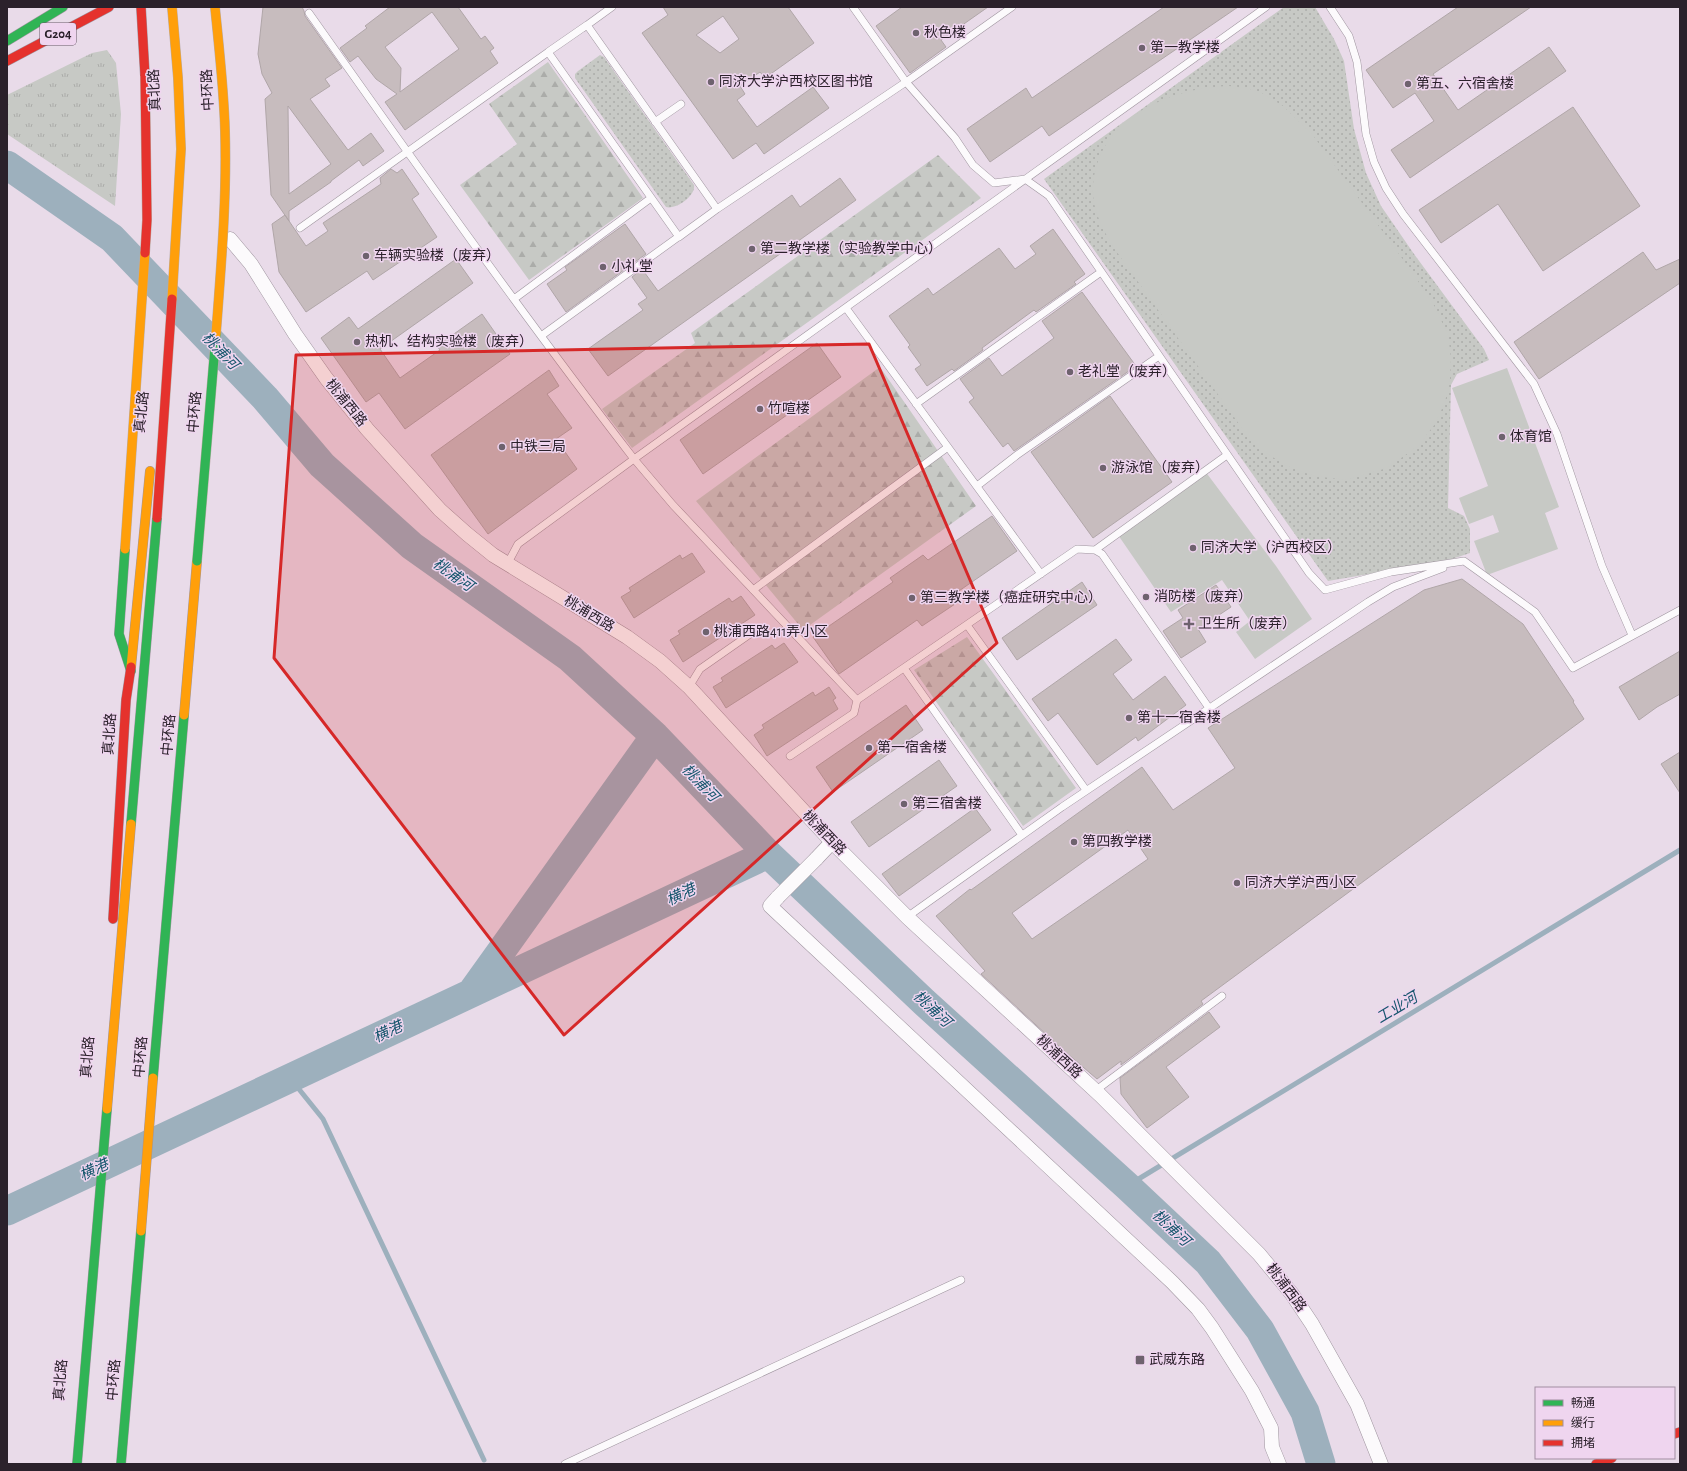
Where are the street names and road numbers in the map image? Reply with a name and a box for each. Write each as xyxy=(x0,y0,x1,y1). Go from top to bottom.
road number: G204 xyxy=(40,23,76,45)
street label: 真北路 xyxy=(145,69,163,111)
street label: 中环路 xyxy=(199,69,216,111)
street label: 桃浦西路 xyxy=(323,376,370,429)
street label: 真北路 xyxy=(131,390,151,434)
street label: 中环路 xyxy=(185,390,204,434)
street label: 桃浦西路 xyxy=(561,593,617,634)
street label: 真北路 xyxy=(100,712,118,755)
street label: 中环路 xyxy=(159,713,178,757)
street label: 桃浦西路 xyxy=(800,807,849,858)
street label: 桃浦西路 xyxy=(1034,1032,1085,1081)
street label: 真北路 xyxy=(77,1035,97,1079)
street label: 中环路 xyxy=(131,1035,150,1079)
street label: 桃浦西路 xyxy=(1264,1261,1309,1315)
street label: 真北路 xyxy=(50,1358,70,1402)
street label: 中环路 xyxy=(104,1358,123,1402)

